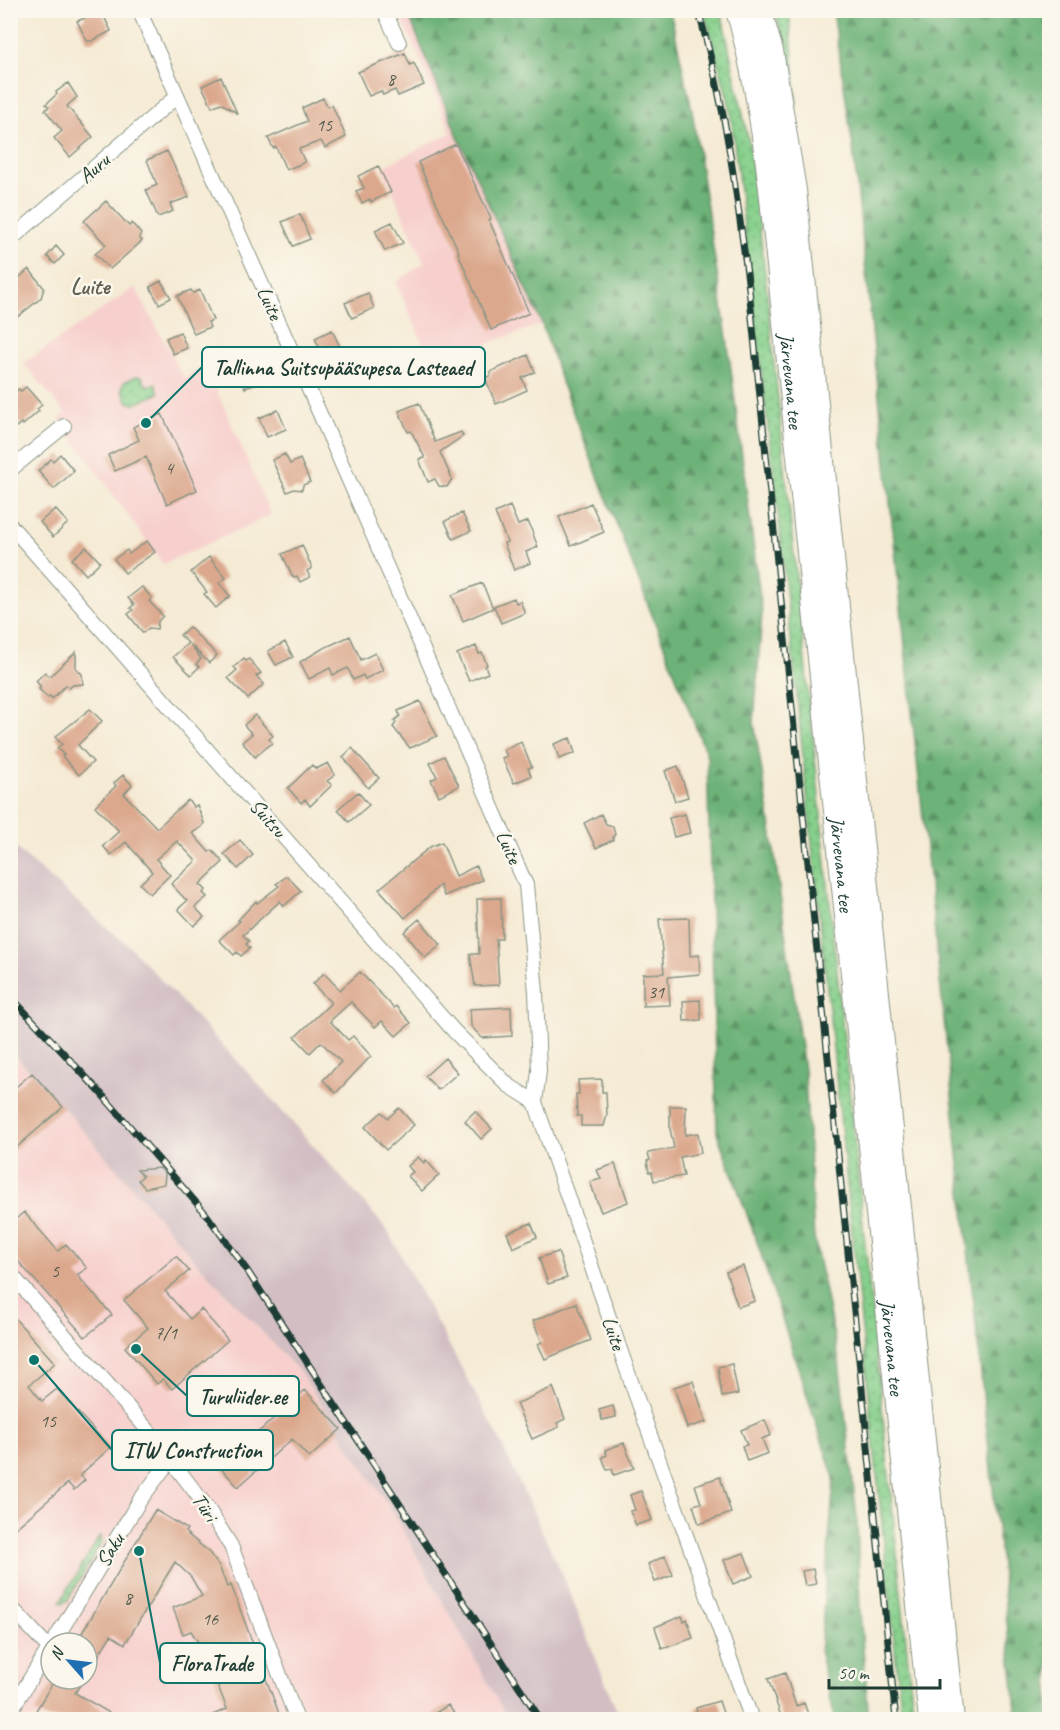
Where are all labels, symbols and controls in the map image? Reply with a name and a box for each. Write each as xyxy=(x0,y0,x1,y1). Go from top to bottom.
house number: 8 xyxy=(387,68,397,90)
house number: 15 xyxy=(316,114,333,136)
street label: Auru xyxy=(73,146,116,189)
district label: Luite xyxy=(71,271,111,301)
street label: Luite xyxy=(251,282,289,325)
street label: Järvevana tee xyxy=(773,331,809,431)
callout: Tallinna Suitsupääsupesa Lasteaed xyxy=(202,347,485,387)
text: Tallinna Suitsupääsupesa Lasteaed xyxy=(213,354,477,382)
house number: 4 xyxy=(165,457,175,479)
street label: Suitsu xyxy=(244,793,293,844)
street label: Järvevana tee xyxy=(824,814,860,914)
street label: Luite xyxy=(490,826,528,869)
house number: 31 xyxy=(648,981,665,1003)
house number: 5 xyxy=(51,1260,60,1282)
street label: Järvevana tee xyxy=(874,1297,910,1398)
street label: Luite xyxy=(596,1313,632,1354)
house number: 7/1 xyxy=(155,1322,178,1344)
callout: Turuliider.ee xyxy=(187,1376,299,1416)
text: Turuliider.ee xyxy=(199,1383,289,1411)
house number: 15 xyxy=(40,1410,57,1432)
callout: ITW Construction xyxy=(112,1430,273,1470)
text: ITW Construction xyxy=(124,1437,263,1465)
street label: Türi xyxy=(186,1488,226,1529)
street label: Saku xyxy=(90,1527,131,1572)
house number: 8 xyxy=(124,1587,134,1609)
house number: 16 xyxy=(202,1608,219,1630)
north arrow xyxy=(39,1631,99,1691)
text: N xyxy=(45,1643,69,1663)
callout: FloraTrade xyxy=(160,1643,265,1683)
text: FloraTrade xyxy=(171,1650,255,1678)
scale bar xyxy=(829,1652,940,1690)
text: 50 m xyxy=(838,1662,871,1684)

